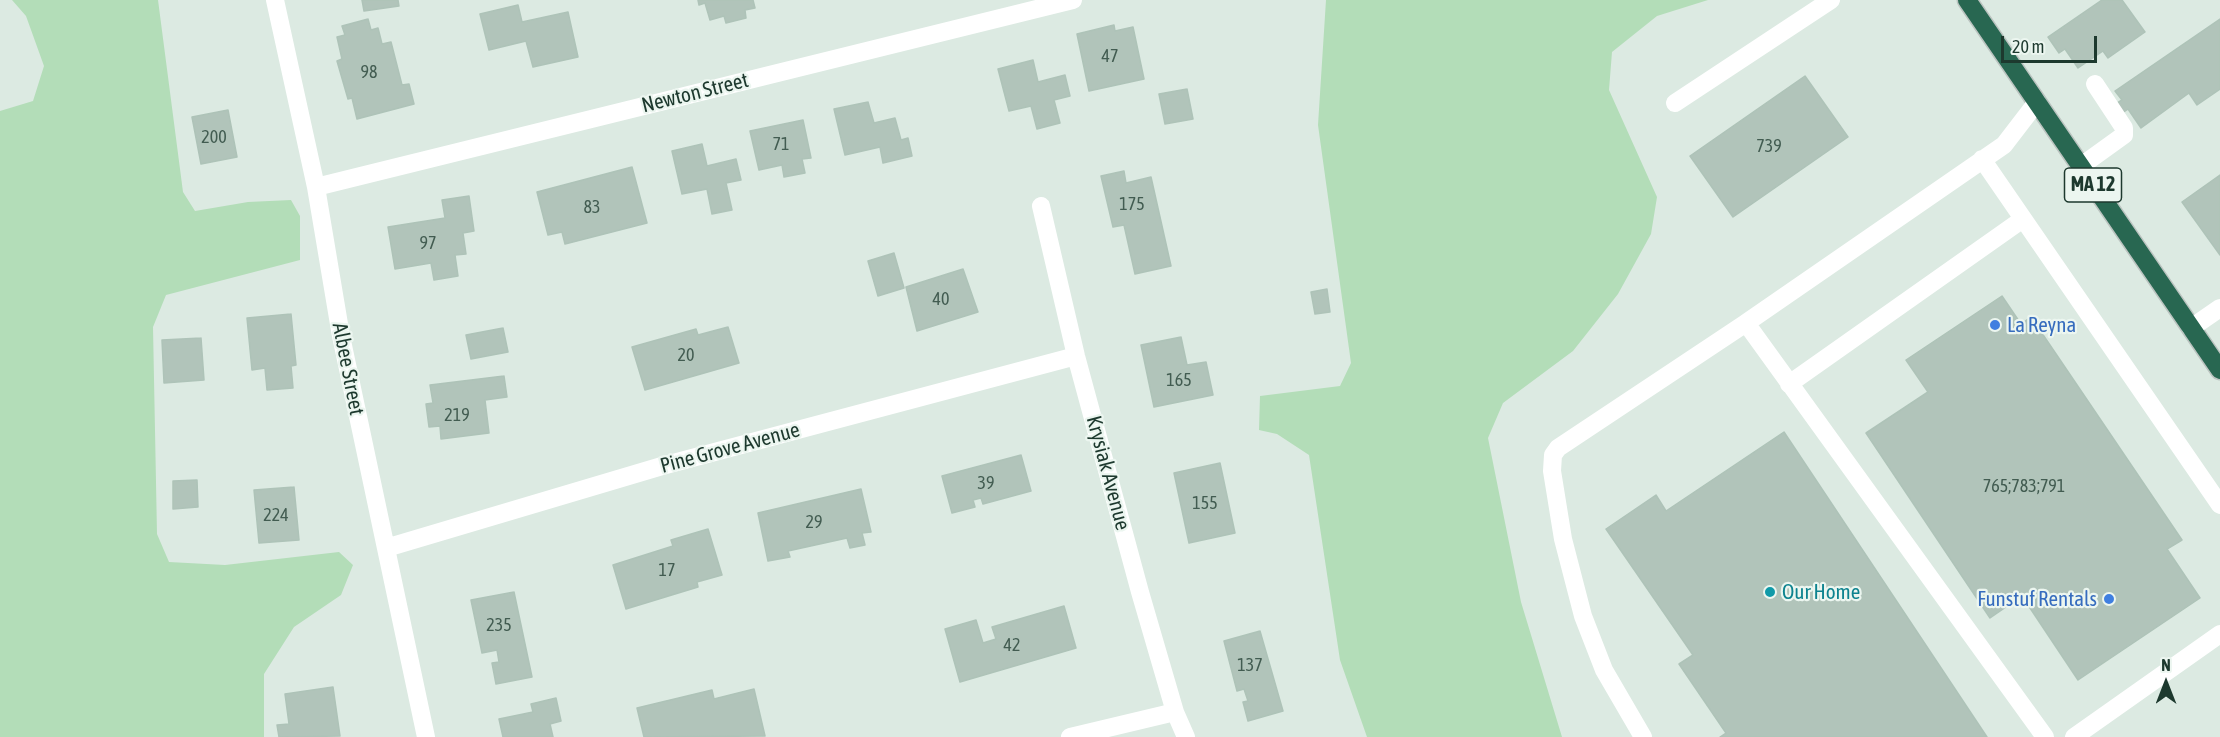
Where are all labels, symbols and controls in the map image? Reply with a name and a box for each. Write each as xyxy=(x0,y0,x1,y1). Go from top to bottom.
scale bar xyxy=(2004,24,2100,62)
text: 20 m xyxy=(2012,36,2044,57)
house number: 47 xyxy=(1102,45,1118,67)
house number: 98 xyxy=(361,61,377,83)
street label: Newton Street xyxy=(639,68,751,118)
house number: 200 xyxy=(201,126,227,148)
house number: 71 xyxy=(773,133,789,155)
house number: 739 xyxy=(1756,135,1782,157)
road number: MA 12 xyxy=(2064,168,2122,202)
house number: 175 xyxy=(1119,193,1145,215)
house number: 83 xyxy=(584,196,600,218)
house number: 97 xyxy=(420,232,436,254)
house number: 40 xyxy=(933,288,949,310)
place label: La Reyna xyxy=(2007,312,2076,338)
marker: La Reyna xyxy=(1988,318,2002,332)
street label: Albee Street xyxy=(327,321,369,417)
house number: 20 xyxy=(678,344,694,366)
house number: 165 xyxy=(1166,369,1192,391)
house number: 219 xyxy=(444,404,470,426)
street label: Krysiak Avenue xyxy=(1081,413,1135,533)
street label: Pine Grove Avenue xyxy=(658,417,802,479)
house number: 39 xyxy=(978,472,994,494)
house number: 765;783;791 xyxy=(1983,475,2065,497)
house number: 155 xyxy=(1192,492,1218,514)
house number: 224 xyxy=(263,504,289,526)
house number: 29 xyxy=(806,511,822,533)
house number: 17 xyxy=(659,559,675,581)
place label: Our Home xyxy=(1782,579,1860,605)
marker: Our Home xyxy=(1763,585,1777,599)
place label: Funstuf Rentals xyxy=(1977,586,2097,612)
marker: Funstuf Rentals xyxy=(2102,592,2116,606)
house number: 235 xyxy=(486,614,512,636)
house number: 42 xyxy=(1004,634,1020,656)
north arrow xyxy=(2136,653,2196,713)
house number: 137 xyxy=(1237,654,1263,676)
text: N xyxy=(2161,656,2171,674)

